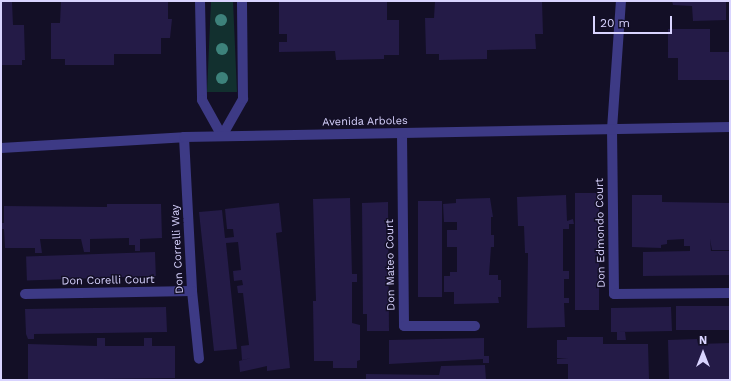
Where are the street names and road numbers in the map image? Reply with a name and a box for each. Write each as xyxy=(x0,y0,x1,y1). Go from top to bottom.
street label: Avenida Arboles xyxy=(322,115,408,129)
street label: Don Edmondo Court xyxy=(593,178,609,288)
street label: Don Correlli Way xyxy=(169,204,187,294)
street label: Don Mateo Court xyxy=(384,219,398,311)
street label: Don Corelli Court xyxy=(61,274,155,288)

